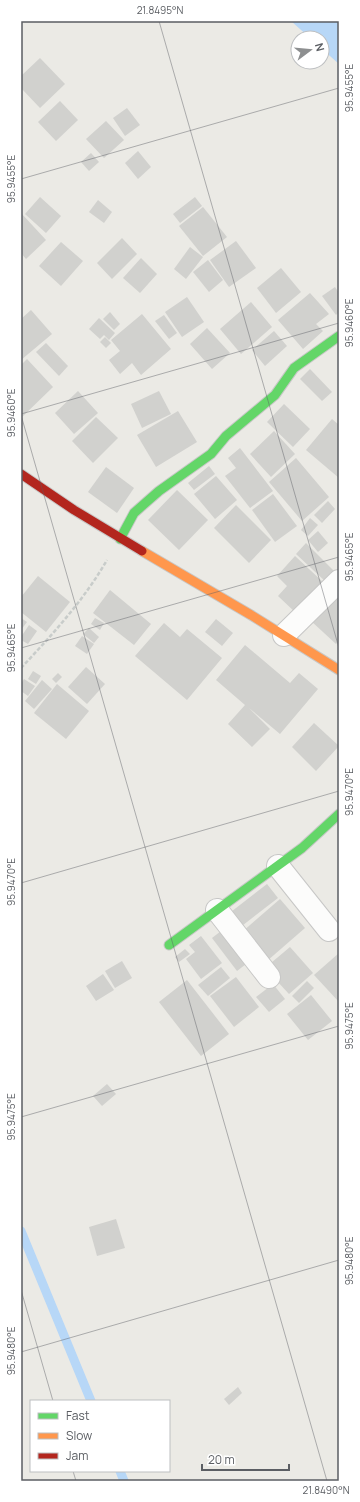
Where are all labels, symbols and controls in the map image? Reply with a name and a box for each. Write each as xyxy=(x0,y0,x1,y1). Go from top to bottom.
text: 21.8495°N xyxy=(137,3,183,17)
north arrow xyxy=(290,30,330,70)
text: N xyxy=(312,41,328,53)
text: 95.9455°E xyxy=(342,64,356,112)
text: 95.9455°E xyxy=(4,155,18,203)
text: 95.9460°E xyxy=(342,298,356,348)
text: 95.9460°E xyxy=(4,388,18,438)
text: 95.9465°E xyxy=(342,532,356,581)
text: 95.9465°E xyxy=(4,623,18,672)
text: 95.9470°E xyxy=(342,768,356,816)
text: 95.9470°E xyxy=(4,858,18,906)
text: 95.9475°E xyxy=(342,1002,356,1050)
text: 95.9475°E xyxy=(4,1093,18,1141)
text: 95.9480°E xyxy=(342,1236,356,1285)
text: 95.9480°E xyxy=(4,1326,18,1375)
legend xyxy=(30,1400,170,1472)
text: Fast xyxy=(66,1407,90,1424)
text: Slow xyxy=(66,1427,92,1444)
scale bar xyxy=(202,1446,289,1472)
text: Jam xyxy=(66,1447,88,1464)
text: 20 m xyxy=(208,1451,235,1468)
text: 21.8490°N xyxy=(303,1483,350,1497)

